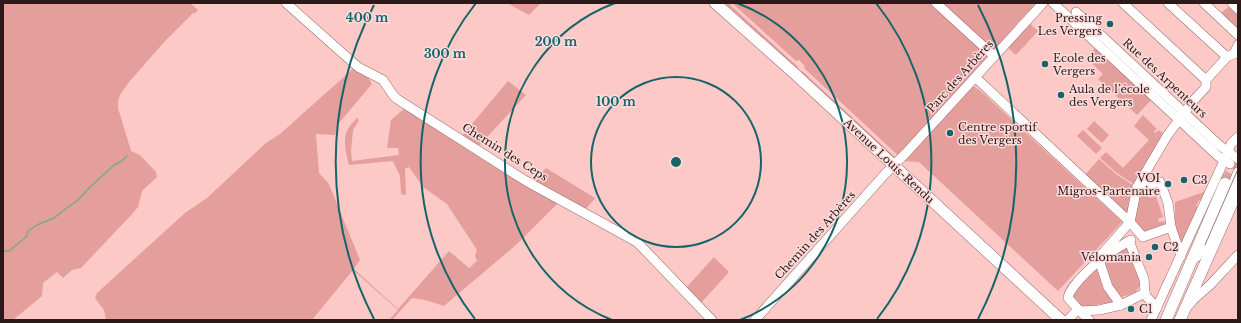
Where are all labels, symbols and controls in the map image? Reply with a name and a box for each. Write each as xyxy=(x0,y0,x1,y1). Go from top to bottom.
text: 400 m xyxy=(346,10,389,25)
place label: Pressing Les Vergers xyxy=(1038,11,1102,38)
marker: Pressing Les Vergers xyxy=(1105,19,1115,29)
text: 200 m xyxy=(535,34,578,49)
street label: Rue des Arpenteurs xyxy=(1120,35,1210,121)
street label: Parc des Arbères xyxy=(924,37,996,115)
text: 300 m xyxy=(424,46,467,61)
place label: Ecole des Vergers xyxy=(1052,51,1106,78)
marker: Ecole des Vergers xyxy=(1040,59,1050,69)
place label: Aula de l’école des Vergers xyxy=(1068,82,1150,109)
marker: Aula de l’école des Vergers xyxy=(1056,90,1066,100)
text: 100 m xyxy=(596,94,637,109)
street label: Avenue Louis-Rendu xyxy=(840,115,938,207)
street label: Chemin des Ceps xyxy=(460,120,550,184)
place label: Centre sportif des Vergers xyxy=(958,120,1038,147)
marker: Centre sportif des Vergers xyxy=(945,128,955,138)
centre of rings xyxy=(669,155,683,169)
place label: VOI Migros-Partenaire xyxy=(1057,171,1160,198)
place label: C3 xyxy=(1192,173,1208,187)
marker: C3 xyxy=(1179,175,1189,185)
marker: VOI Migros-Partenaire xyxy=(1163,179,1173,189)
street label: Chemin des Arbères xyxy=(772,188,858,282)
place label: C2 xyxy=(1163,240,1179,254)
marker: C2 xyxy=(1150,242,1160,252)
place label: Vélomania xyxy=(1080,250,1142,264)
marker: Vélomania xyxy=(1144,252,1154,262)
place label: C1 xyxy=(1139,302,1153,316)
marker: C1 xyxy=(1126,304,1136,314)

